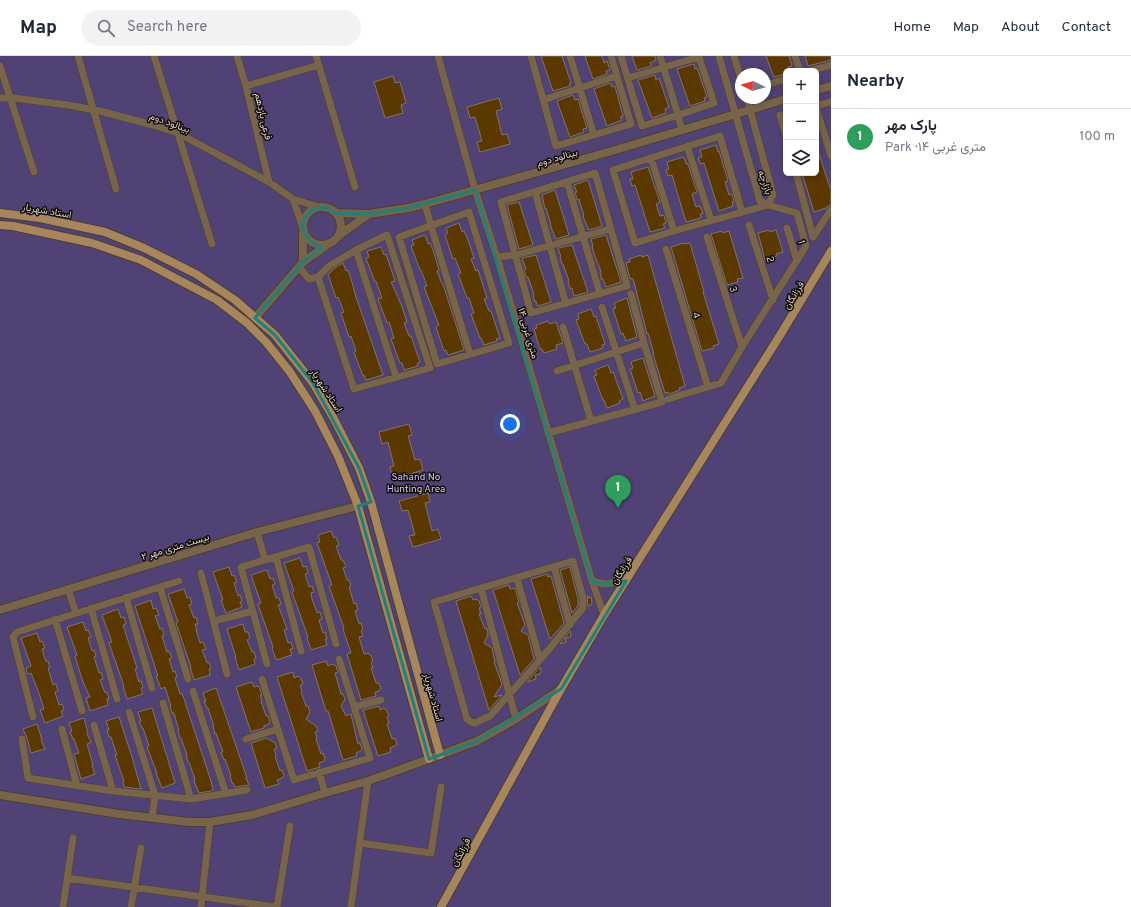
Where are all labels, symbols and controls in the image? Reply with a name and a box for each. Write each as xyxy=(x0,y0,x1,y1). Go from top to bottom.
search box xyxy=(81,10,361,46)
text: Map xyxy=(20,16,57,40)
icon: search xyxy=(95,17,117,39)
text: Search here xyxy=(127,18,207,37)
text: Home xyxy=(894,19,931,36)
text: Map xyxy=(953,19,979,36)
text: About xyxy=(1001,19,1040,36)
text: Contact xyxy=(1062,19,1111,36)
north arrow xyxy=(735,68,771,104)
map controls xyxy=(783,68,819,176)
button: + xyxy=(783,68,819,104)
text: Nearby xyxy=(847,71,904,93)
street label: فرعی یازدهم xyxy=(251,91,274,142)
button: − xyxy=(783,104,819,140)
street label: بینالود دوم xyxy=(147,110,192,137)
text: پارک مهر xyxy=(885,117,937,136)
text: 1 xyxy=(857,129,863,145)
text: 100 m xyxy=(1079,129,1115,145)
button: layers xyxy=(783,140,819,176)
text: Park · ۱۴ متری غربی xyxy=(885,140,986,156)
street label: بینالود دوم xyxy=(535,146,580,171)
street label: بازارچه xyxy=(754,168,775,197)
street label: استاد شهریار xyxy=(20,201,72,222)
street label: 1 xyxy=(794,239,807,246)
street label: 2 xyxy=(762,255,777,264)
street label: فرزانگان xyxy=(781,279,808,312)
street label: 3 xyxy=(725,285,740,294)
street label: ۱۴ متری غربی xyxy=(514,306,541,360)
street label: 4 xyxy=(688,311,703,320)
street label: استاد شهریار xyxy=(306,366,345,415)
your location xyxy=(500,414,520,434)
park label: Sahand No Hunting Area xyxy=(387,471,445,496)
pin: 1 xyxy=(605,475,631,508)
street label: بیست متری مهر ۲ xyxy=(140,531,211,564)
street label: فرزانگان xyxy=(609,554,636,587)
street label: استاد شهریار xyxy=(420,671,445,723)
street label: فرزانگان xyxy=(448,836,474,869)

